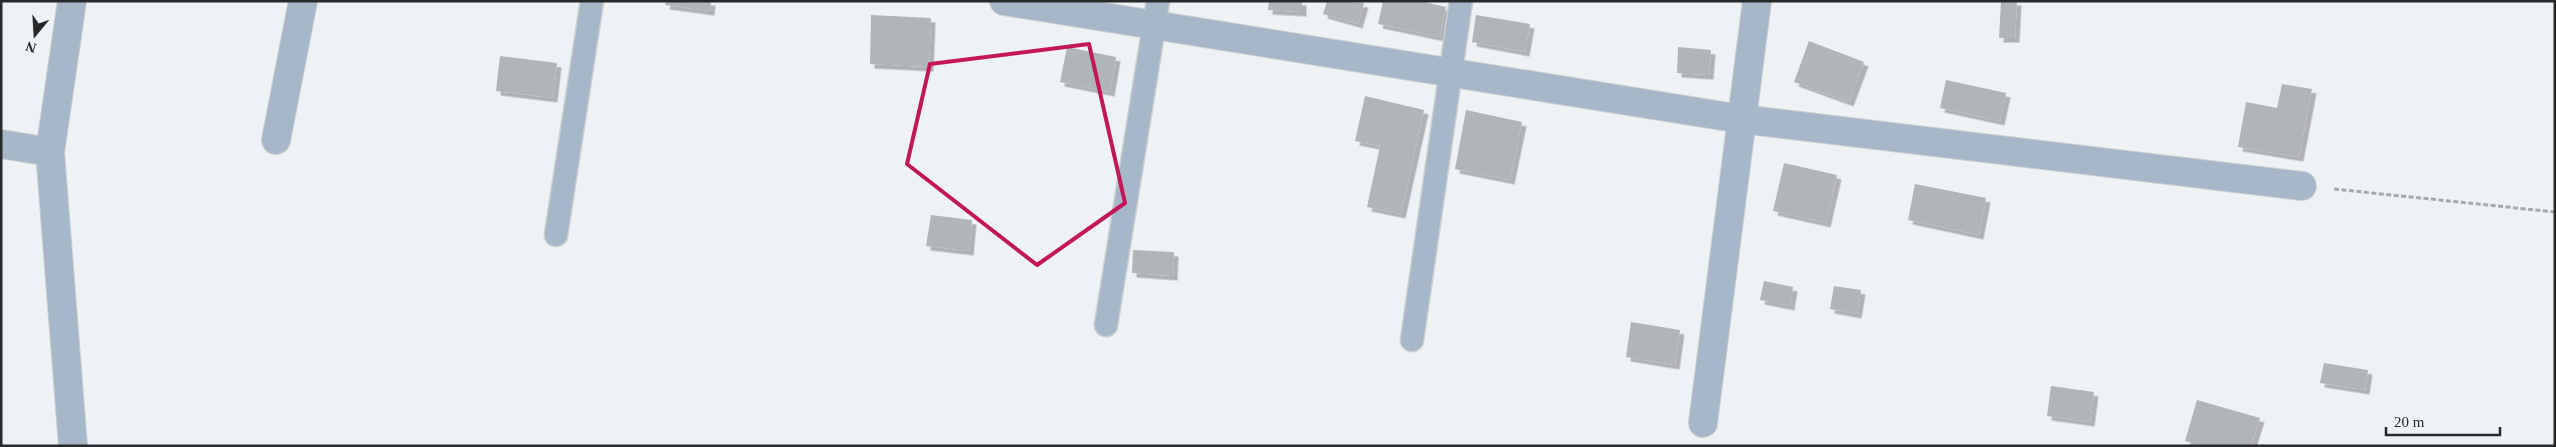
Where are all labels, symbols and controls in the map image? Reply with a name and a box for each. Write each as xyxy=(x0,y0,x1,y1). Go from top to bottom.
north arrow xyxy=(10,10,60,60)
text: N xyxy=(24,38,38,56)
scale bar xyxy=(2386,404,2500,436)
text: 20 m xyxy=(2394,414,2425,430)

